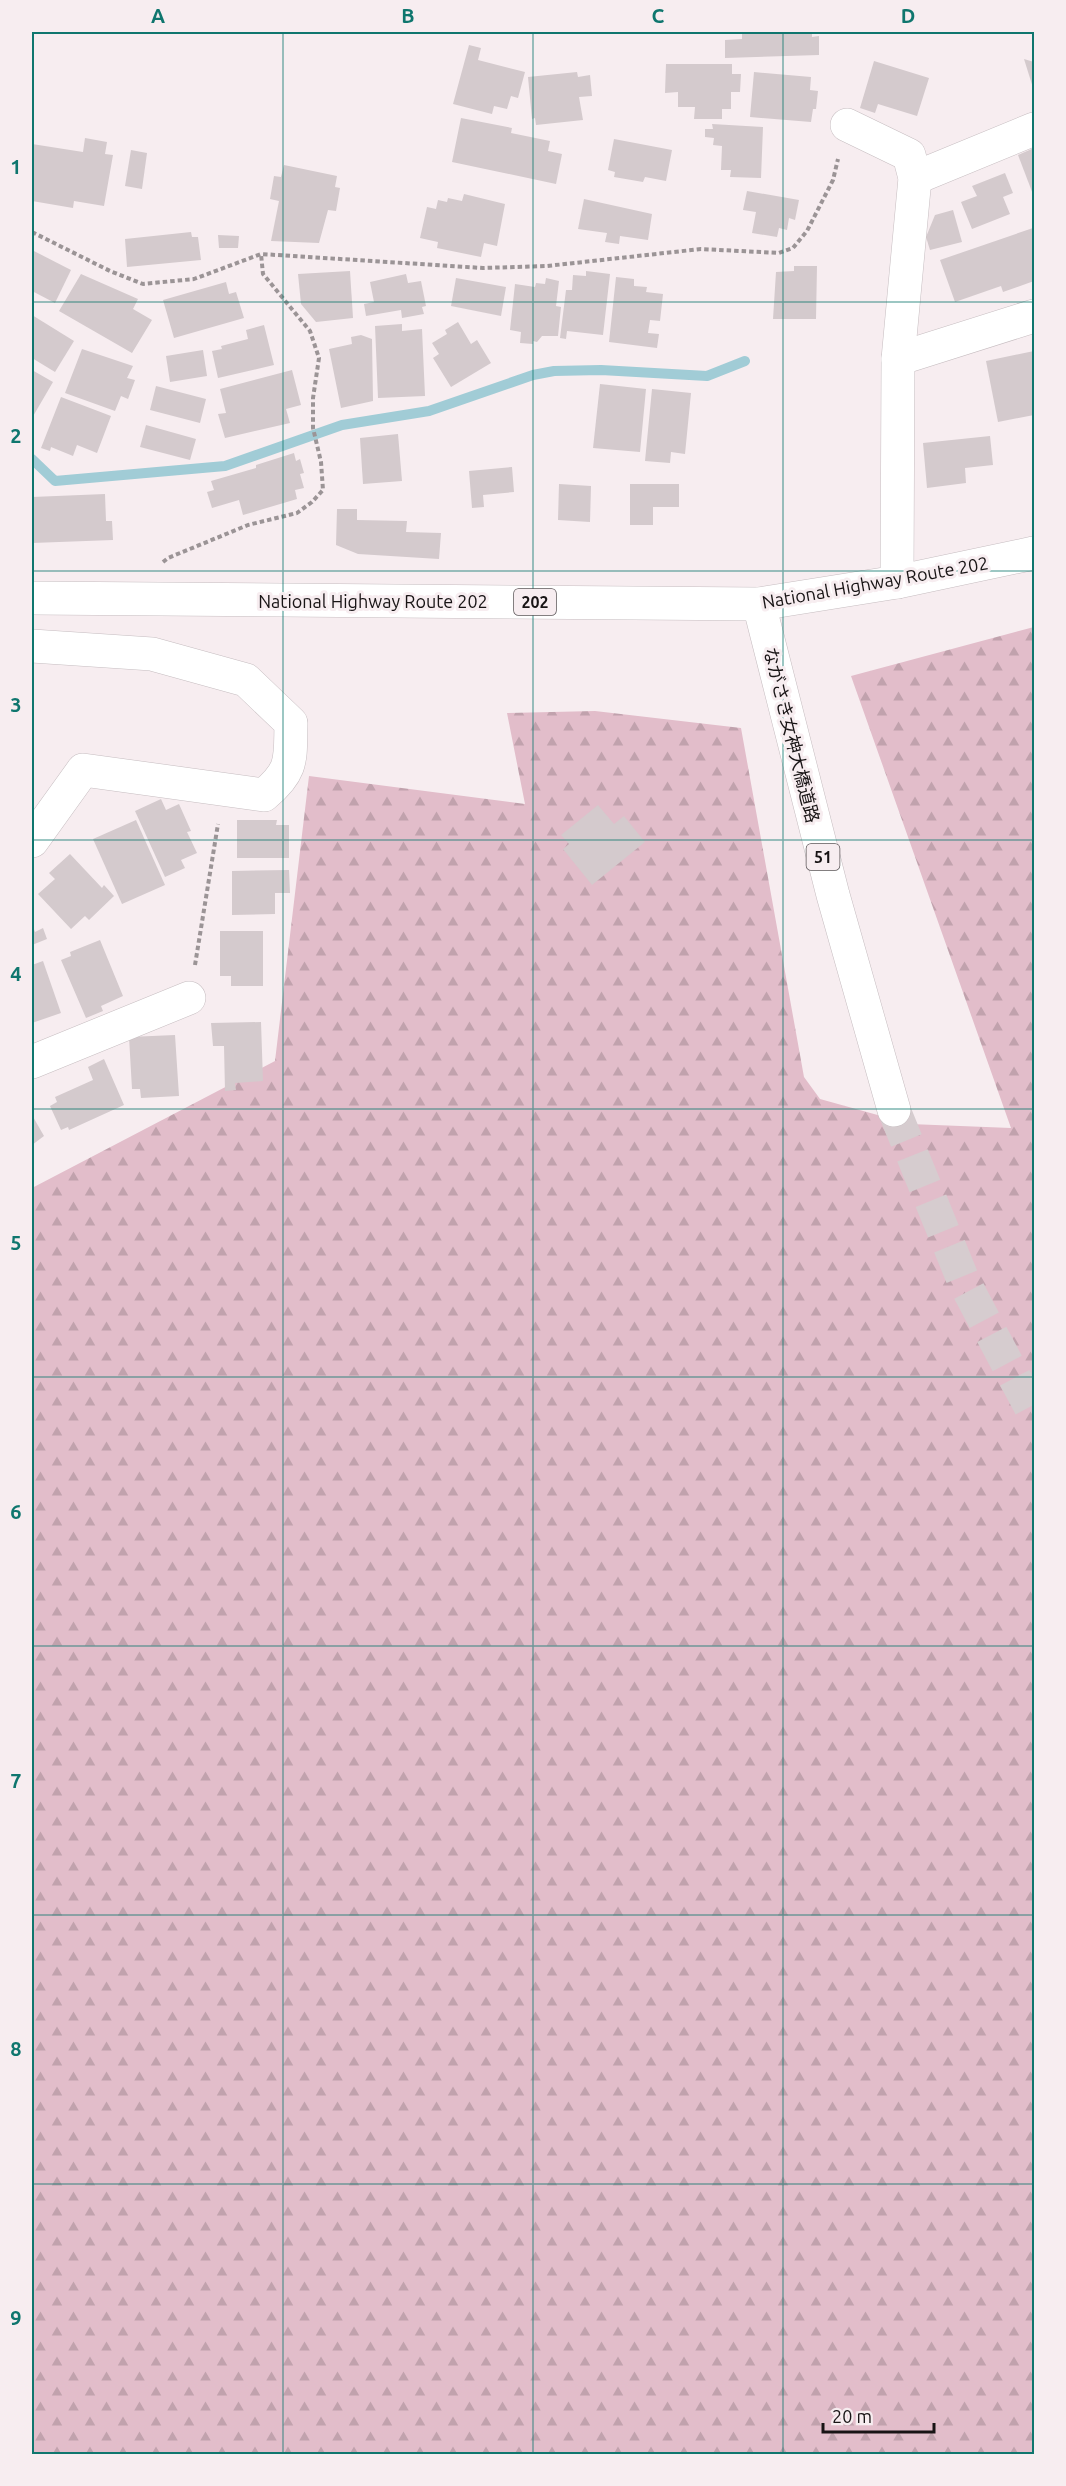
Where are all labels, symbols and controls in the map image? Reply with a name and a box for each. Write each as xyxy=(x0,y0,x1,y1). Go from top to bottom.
text: A xyxy=(151,4,165,27)
text: B xyxy=(401,4,415,27)
text: C xyxy=(652,4,665,27)
text: D xyxy=(901,4,915,27)
text: 1 xyxy=(10,155,22,178)
text: 2 xyxy=(10,424,22,447)
street label: National Highway Route 202 xyxy=(760,552,990,612)
road number: 202 xyxy=(514,589,556,615)
street label: National Highway Route 202 xyxy=(258,591,488,611)
street label: ながさき女神大橋道路 xyxy=(761,645,823,825)
text: 3 xyxy=(10,693,22,716)
road number: 51 xyxy=(806,844,840,870)
text: 4 xyxy=(10,962,22,985)
text: 5 xyxy=(10,1231,22,1254)
text: 6 xyxy=(10,1500,22,1523)
text: 7 xyxy=(10,1769,22,1792)
text: 8 xyxy=(10,2037,22,2060)
text: 9 xyxy=(10,2306,22,2329)
scale bar xyxy=(823,2396,934,2434)
text: 20 m xyxy=(832,2406,872,2426)

